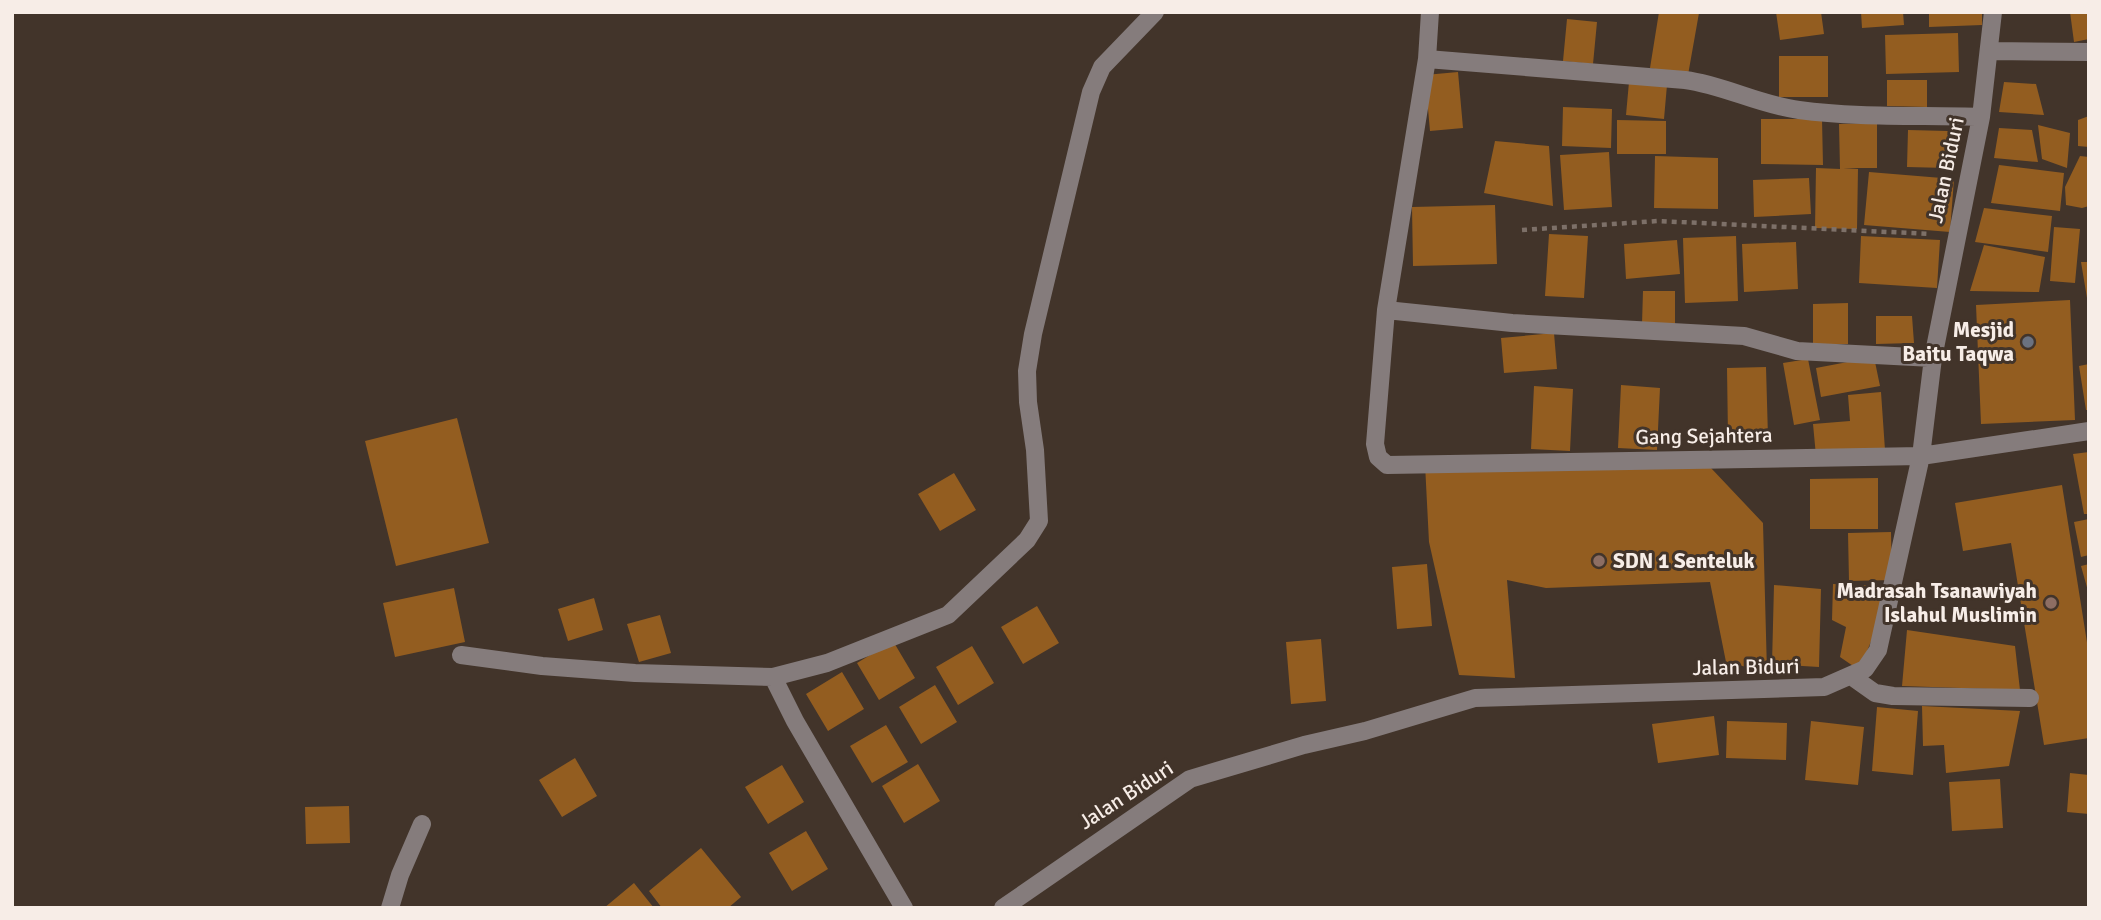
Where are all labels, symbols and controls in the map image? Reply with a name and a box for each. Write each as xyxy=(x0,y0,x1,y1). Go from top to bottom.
street label: Jalan Biduri xyxy=(1922,115,1970,225)
place label: Mesjid Baitu Taqwa xyxy=(1902,317,2014,367)
marker: Mesjid Baitu Taqwa xyxy=(2020,334,2036,350)
street label: Gang Sejahtera xyxy=(1635,422,1773,450)
place label: SDN 1 Senteluk xyxy=(1613,548,1754,574)
marker: SDN 1 Senteluk xyxy=(1591,553,1607,569)
place label: Madrasah Tsanawiyah Islahul Muslimin xyxy=(1837,578,2037,628)
marker: Madrasah Tsanawiyah Islahul Muslimin xyxy=(2043,595,2059,611)
street label: Jalan Biduri xyxy=(1692,653,1800,681)
street label: Jalan Biduri xyxy=(1074,755,1178,835)

